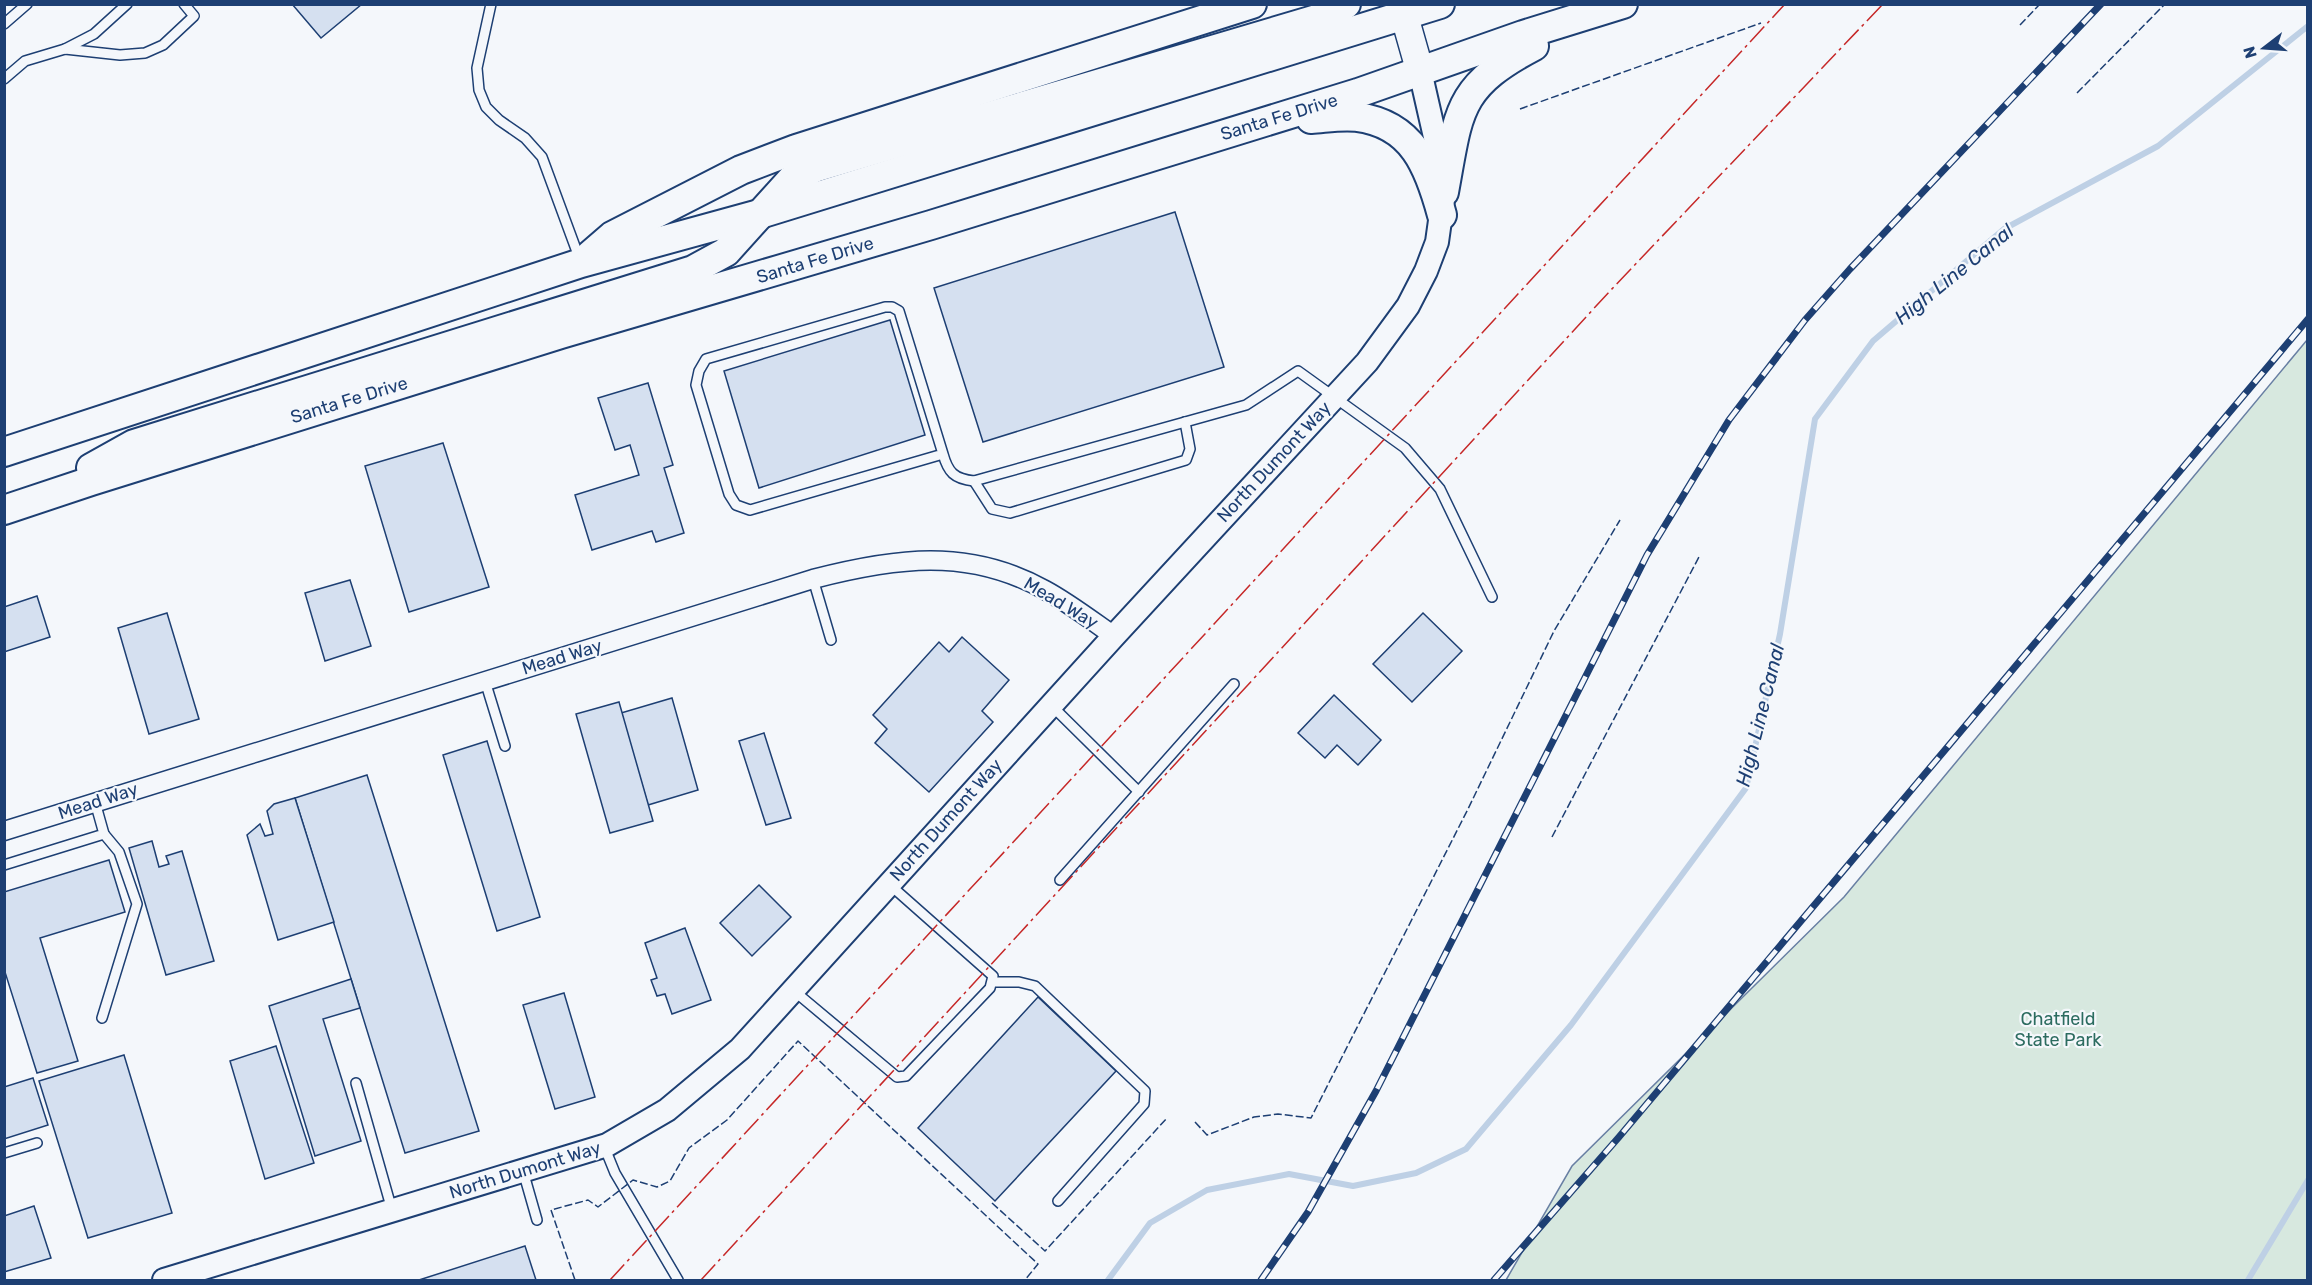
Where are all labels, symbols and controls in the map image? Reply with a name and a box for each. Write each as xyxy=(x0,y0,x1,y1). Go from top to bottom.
north arrow xyxy=(2234,18,2294,78)
text: N xyxy=(2239,44,2261,61)
street label: Santa Fe Drive xyxy=(1218,89,1340,145)
water label: High Line Canal xyxy=(1890,218,2019,329)
street label: Santa Fe Drive xyxy=(754,232,876,288)
street label: Santa Fe Drive xyxy=(288,372,410,428)
street label: North Dumont Way xyxy=(1212,397,1336,527)
street label: Mead Way xyxy=(1020,572,1102,634)
street label: Mead Way xyxy=(519,634,605,680)
water label: High Line Canal xyxy=(1731,640,1790,789)
street label: North Dumont Way xyxy=(885,754,1007,886)
street label: Mead Way xyxy=(55,778,141,824)
park label: Chatfield State Park xyxy=(2014,1008,2102,1051)
street label: North Dumont Way xyxy=(447,1136,603,1204)

